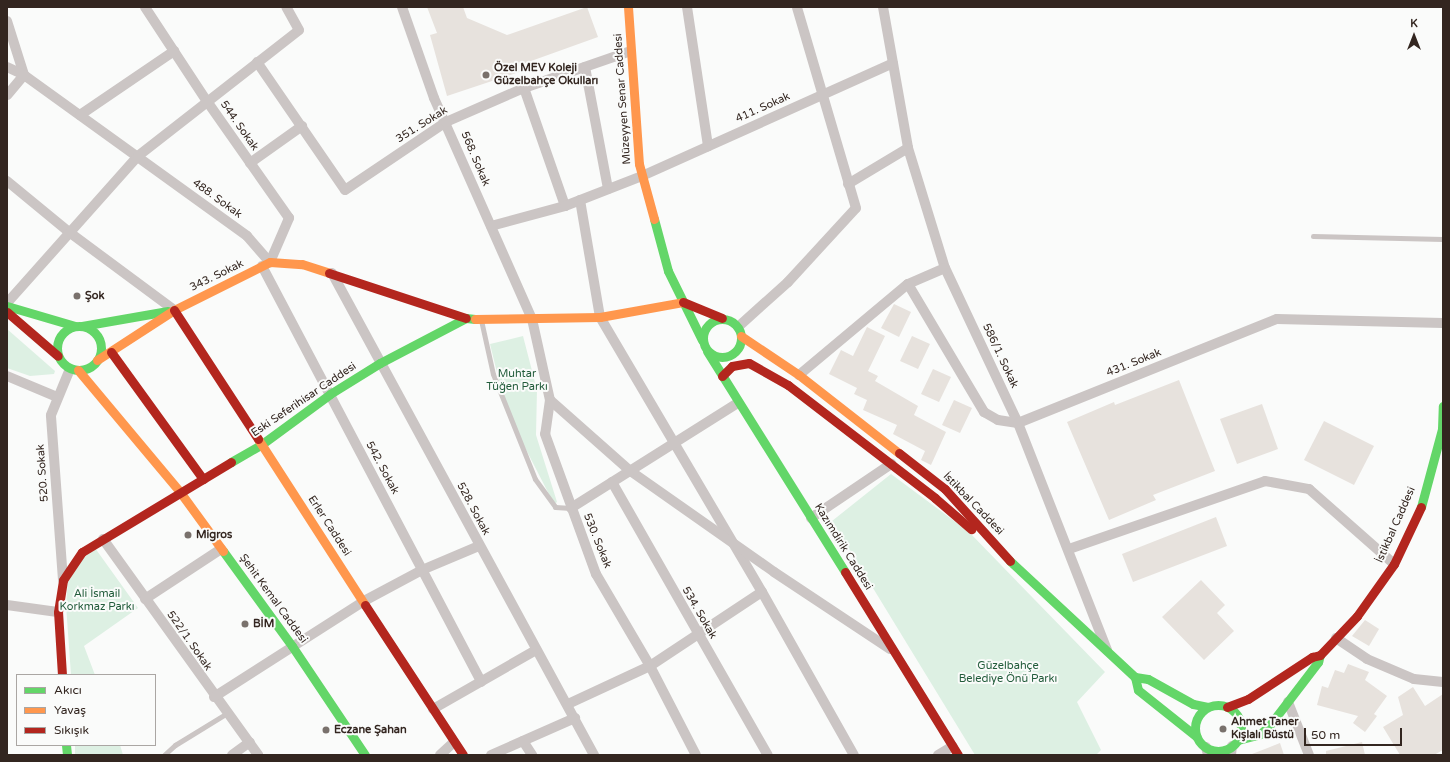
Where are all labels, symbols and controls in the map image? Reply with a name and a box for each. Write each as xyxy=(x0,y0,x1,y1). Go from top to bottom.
north arrow xyxy=(1394,16,1434,56)
text: K xyxy=(1410,17,1418,30)
street label: Müzeyyen Senar Caddesi xyxy=(612,33,634,165)
place label: Özel MEV Koleji Güzelbahçe Okulları xyxy=(494,62,598,88)
marker: Özel MEV Koleji Güzelbahçe Okulları xyxy=(481,70,491,80)
street label: 411. Sokak xyxy=(734,90,792,126)
street label: 544. Sokak xyxy=(217,98,261,154)
street label: 351. Sokak xyxy=(394,104,450,146)
street label: 568. Sokak xyxy=(458,130,492,188)
street label: 488. Sokak xyxy=(190,177,244,221)
street label: 343. Sokak xyxy=(188,257,246,295)
place label: Şok xyxy=(85,289,104,303)
marker: Şok xyxy=(72,291,82,301)
street label: 586/1. Sokak xyxy=(979,322,1021,390)
street label: 431. Sokak xyxy=(1105,346,1163,380)
street label: Eski Seferihisar Caddesi xyxy=(249,360,359,440)
park label: Muhtar Tüğen Parkı xyxy=(486,368,548,394)
street label: 542. Sokak xyxy=(363,439,401,497)
street label: 520. Sokak xyxy=(34,444,52,502)
street label: İstikbal Caddesi xyxy=(940,470,1006,538)
street label: 528. Sokak xyxy=(454,480,492,538)
street label: İstikbal Caddesi xyxy=(1373,485,1419,565)
street label: Erler Caddesi xyxy=(305,493,353,559)
street label: Kazımdirik Caddesi xyxy=(811,501,875,593)
street label: 530. Sokak xyxy=(580,512,614,570)
place label: Migros xyxy=(196,528,232,542)
marker: Migros xyxy=(183,530,193,540)
street label: Şehit Kemal Caddesi xyxy=(236,552,310,646)
street label: 534. Sokak xyxy=(679,585,719,641)
park label: Ali İsmail Korkmaz Parkı xyxy=(59,588,135,614)
street label: 522/1. Sokak xyxy=(164,609,214,673)
place label: BİM xyxy=(253,617,274,631)
marker: BİM xyxy=(240,619,250,629)
park label: Güzelbahçe Belediye Önü Parkı xyxy=(959,660,1057,686)
legend xyxy=(16,674,156,746)
text: Akıcı xyxy=(54,683,82,697)
text: Yavaş xyxy=(54,703,86,717)
place label: Ahmet Taner Kışlalı Büstü xyxy=(1231,716,1298,742)
scale bar xyxy=(1306,720,1404,746)
text: Sıkışık xyxy=(54,723,89,737)
place label: Eczane Şahan xyxy=(334,723,407,737)
marker: Ahmet Taner Kışlalı Büstü xyxy=(1218,724,1228,734)
marker: Eczane Şahan xyxy=(321,725,331,735)
text: 50 m xyxy=(1311,728,1340,742)

